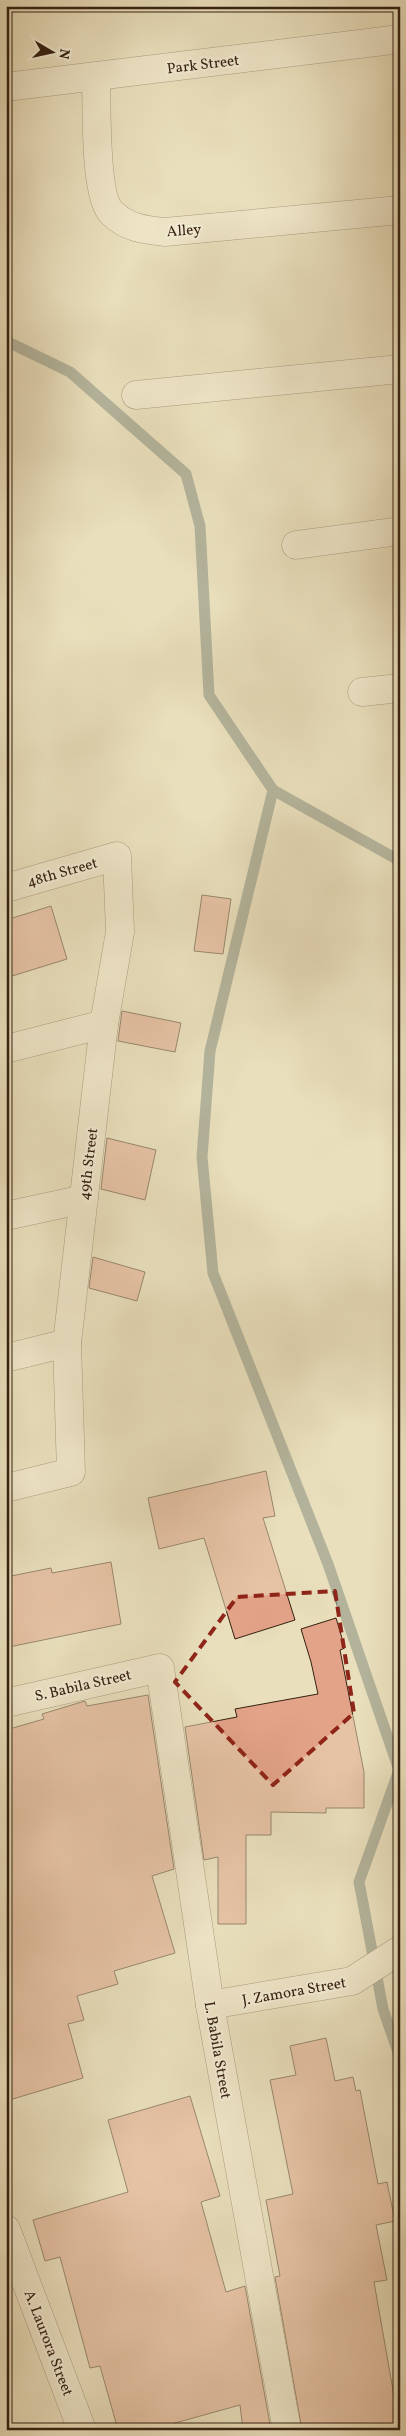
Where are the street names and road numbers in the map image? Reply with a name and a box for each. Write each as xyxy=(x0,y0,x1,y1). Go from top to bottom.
street label: Park Street xyxy=(166,51,241,80)
street label: Alley xyxy=(166,220,202,243)
street label: 48th Street xyxy=(25,853,100,894)
street label: 49th Street xyxy=(75,1127,104,1202)
street label: S. Babila Street xyxy=(33,1665,134,1708)
street label: J. Zamora Street xyxy=(241,1973,348,2012)
street label: L. Babila Street xyxy=(198,2000,235,2101)
street label: A. Laurora Street xyxy=(18,2288,77,2399)

